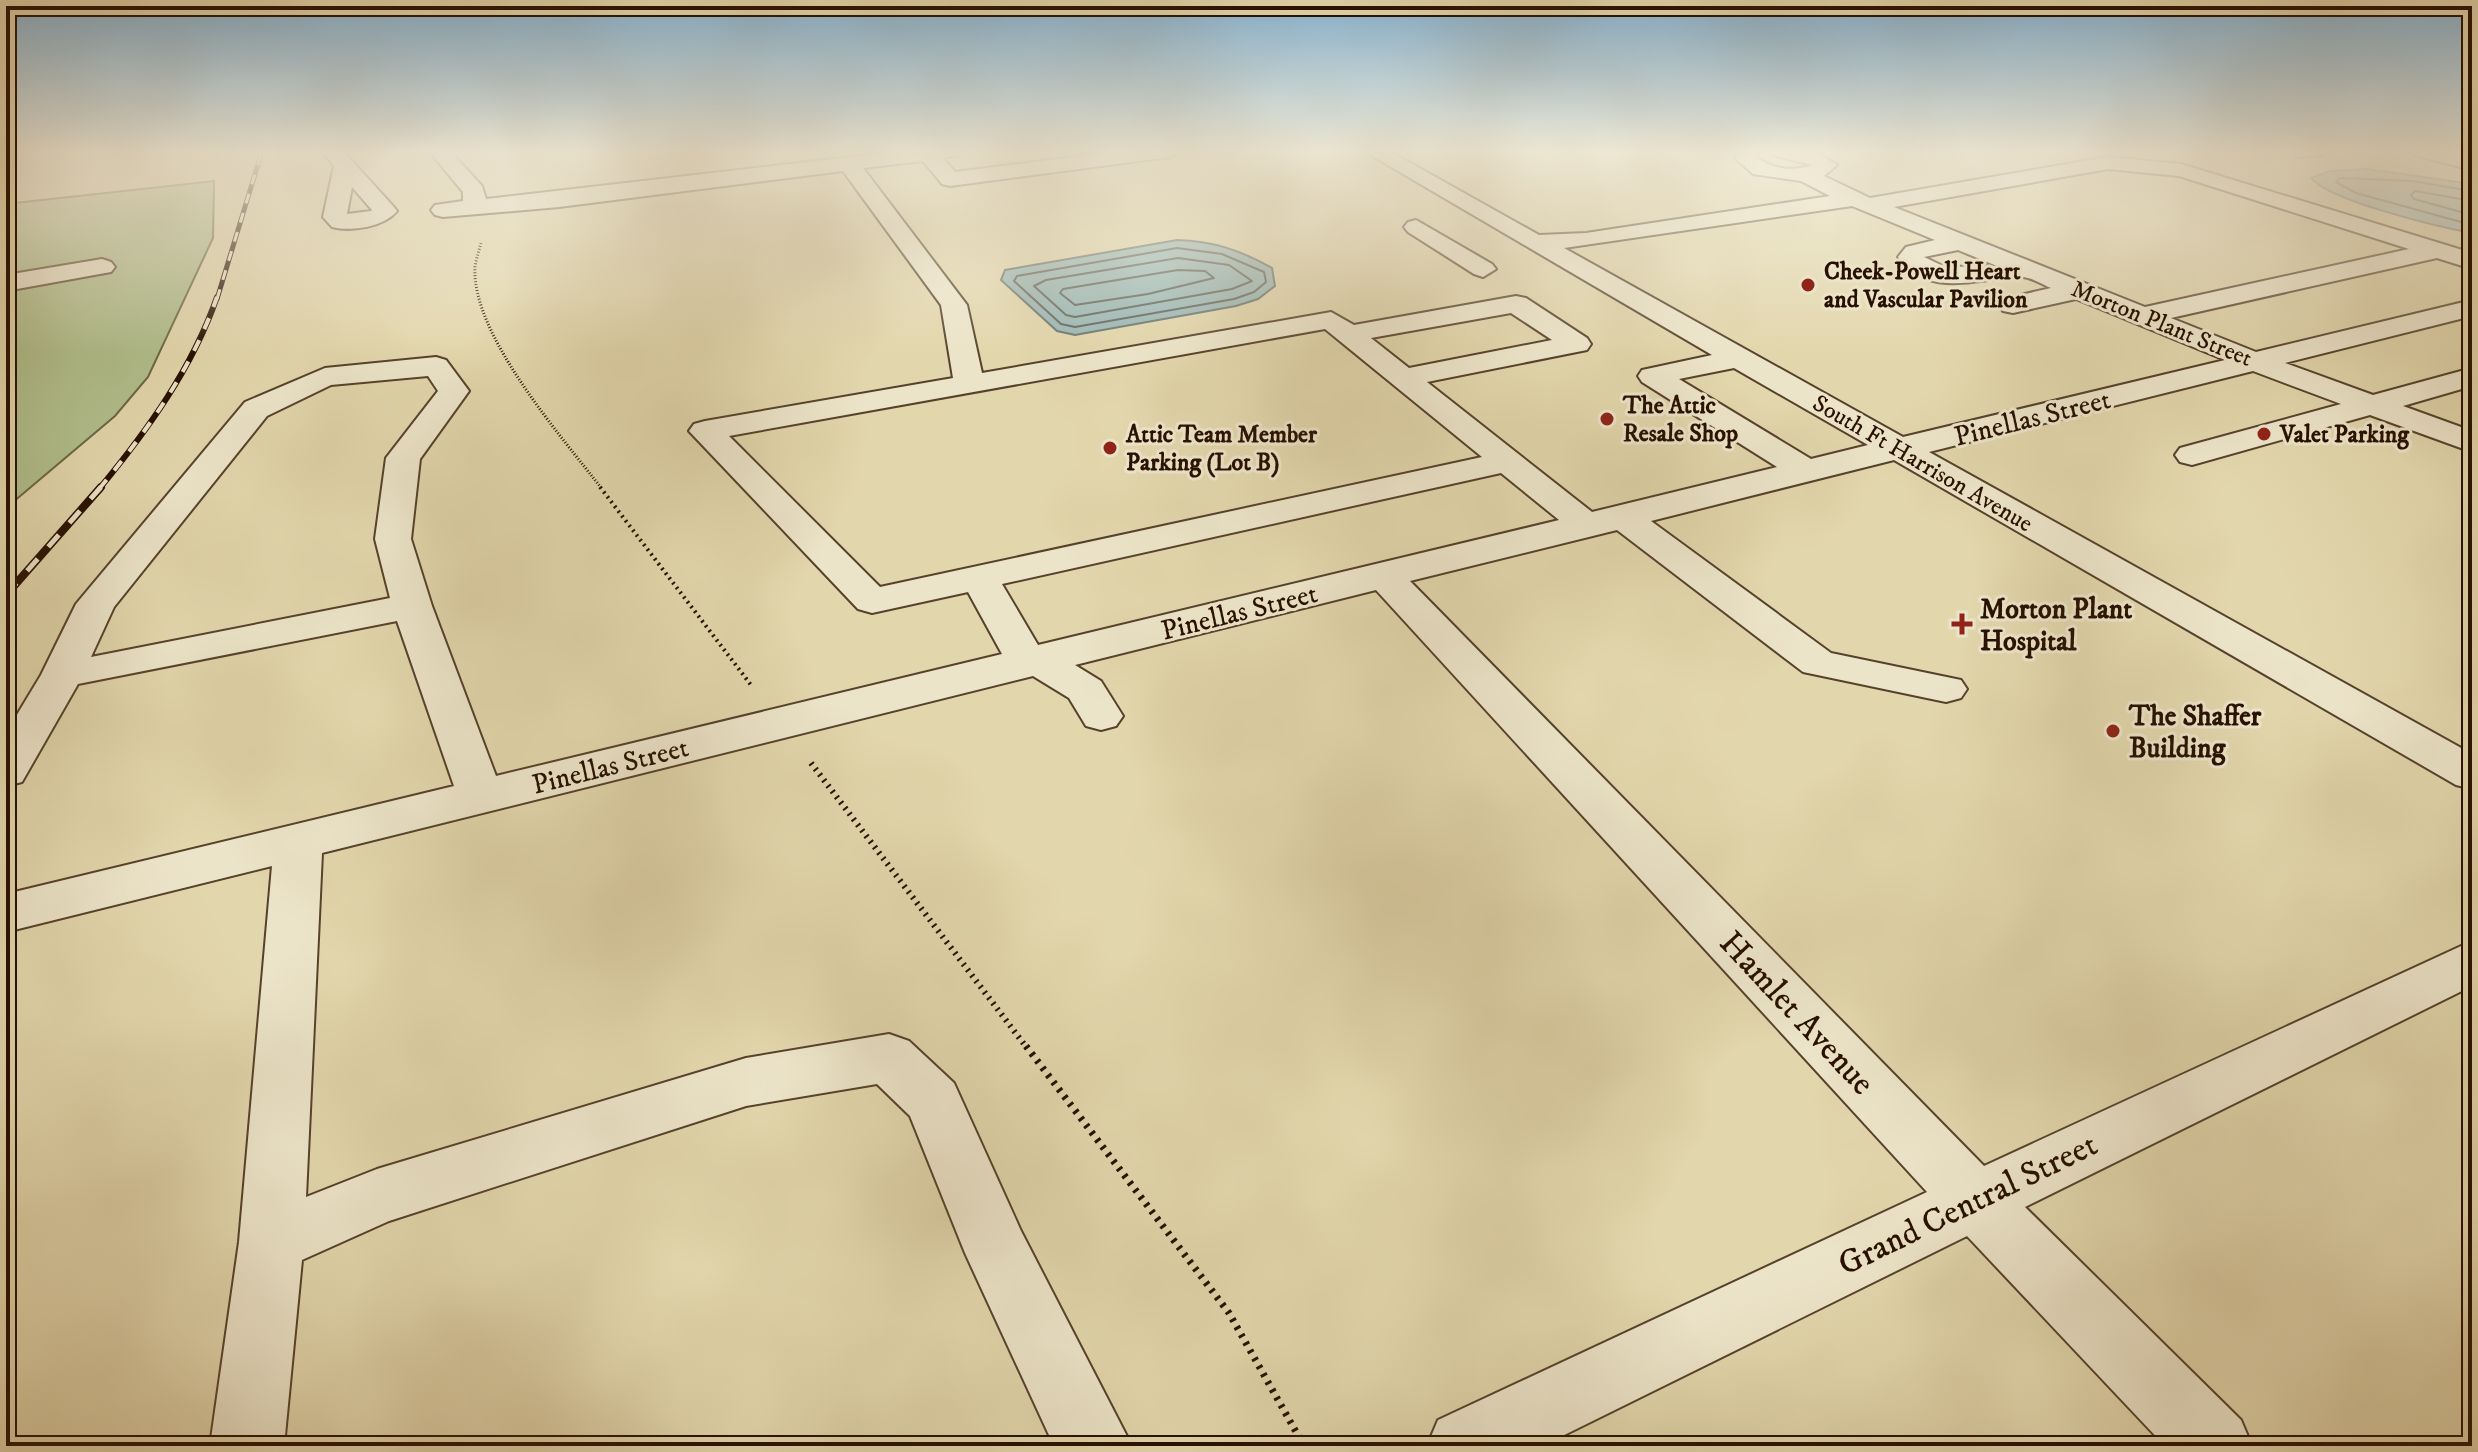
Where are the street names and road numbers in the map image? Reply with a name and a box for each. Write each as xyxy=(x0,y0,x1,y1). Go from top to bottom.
street label: Morton Plant Street xyxy=(2067,274,2257,374)
street label: Pinellas Street xyxy=(1951,382,2114,455)
street label: South Ft Harrison Avenue xyxy=(1807,389,2038,539)
street label: Pinellas Street xyxy=(1158,576,1321,649)
street label: Pinellas Street xyxy=(529,730,692,803)
street label: Hamlet Avenue xyxy=(1710,923,1883,1104)
street label: Grand Central Street xyxy=(1832,1124,2104,1286)

